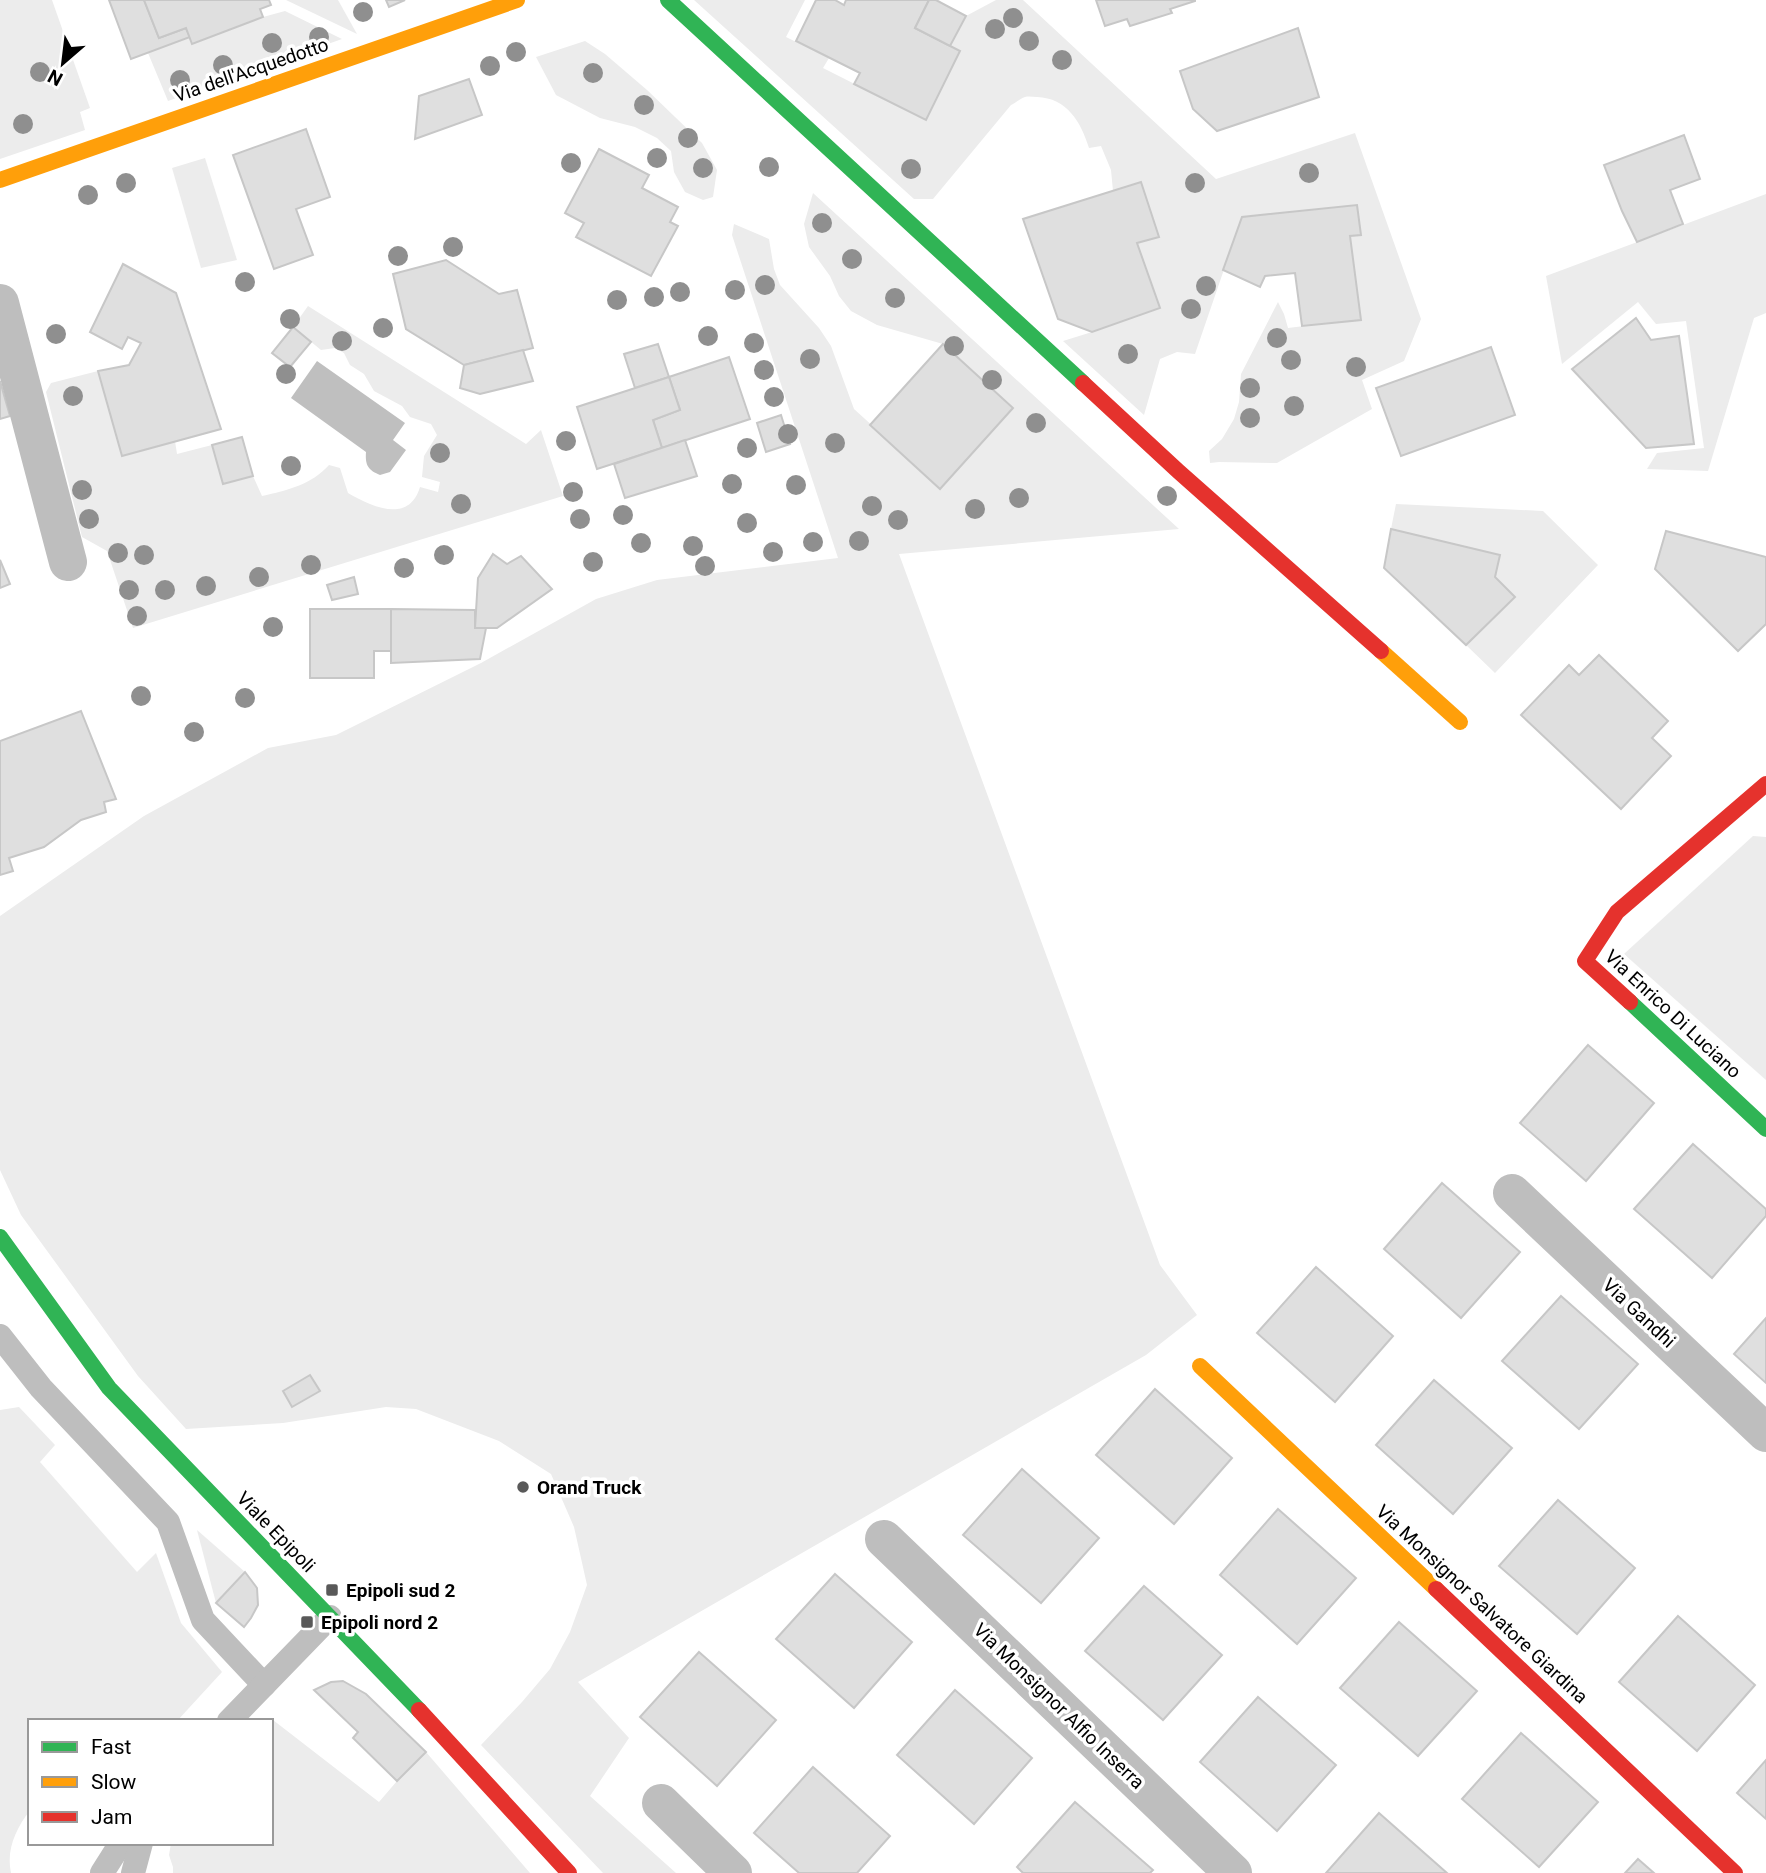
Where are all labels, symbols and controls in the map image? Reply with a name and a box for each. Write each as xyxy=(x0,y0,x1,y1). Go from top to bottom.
north arrow xyxy=(28,28,98,98)
street label: Via dell'Acquedotto xyxy=(171,33,331,107)
text: N xyxy=(44,64,67,91)
street label: Via Enrico Di Luciano xyxy=(1600,945,1746,1083)
street label: Via Gandhi xyxy=(1598,1273,1680,1353)
place label: Orand Truck xyxy=(537,1476,642,1499)
marker: Orand Truck xyxy=(515,1479,531,1495)
street label: Viale Epipoli xyxy=(232,1487,320,1577)
street label: Via Monsignor Salvatore Giardina xyxy=(1371,1500,1593,1708)
place label: Epipoli sud 2 xyxy=(346,1579,455,1602)
marker: Epipoli sud 2 xyxy=(324,1582,340,1598)
place label: Epipoli nord 2 xyxy=(321,1611,438,1634)
marker: Epipoli nord 2 xyxy=(299,1614,315,1630)
street label: Via Monsignor Alfio Inserra xyxy=(969,1618,1149,1794)
legend xyxy=(28,1719,273,1845)
text: Fast xyxy=(91,1735,132,1759)
text: Slow xyxy=(91,1770,137,1794)
text: Jam xyxy=(91,1805,132,1829)

